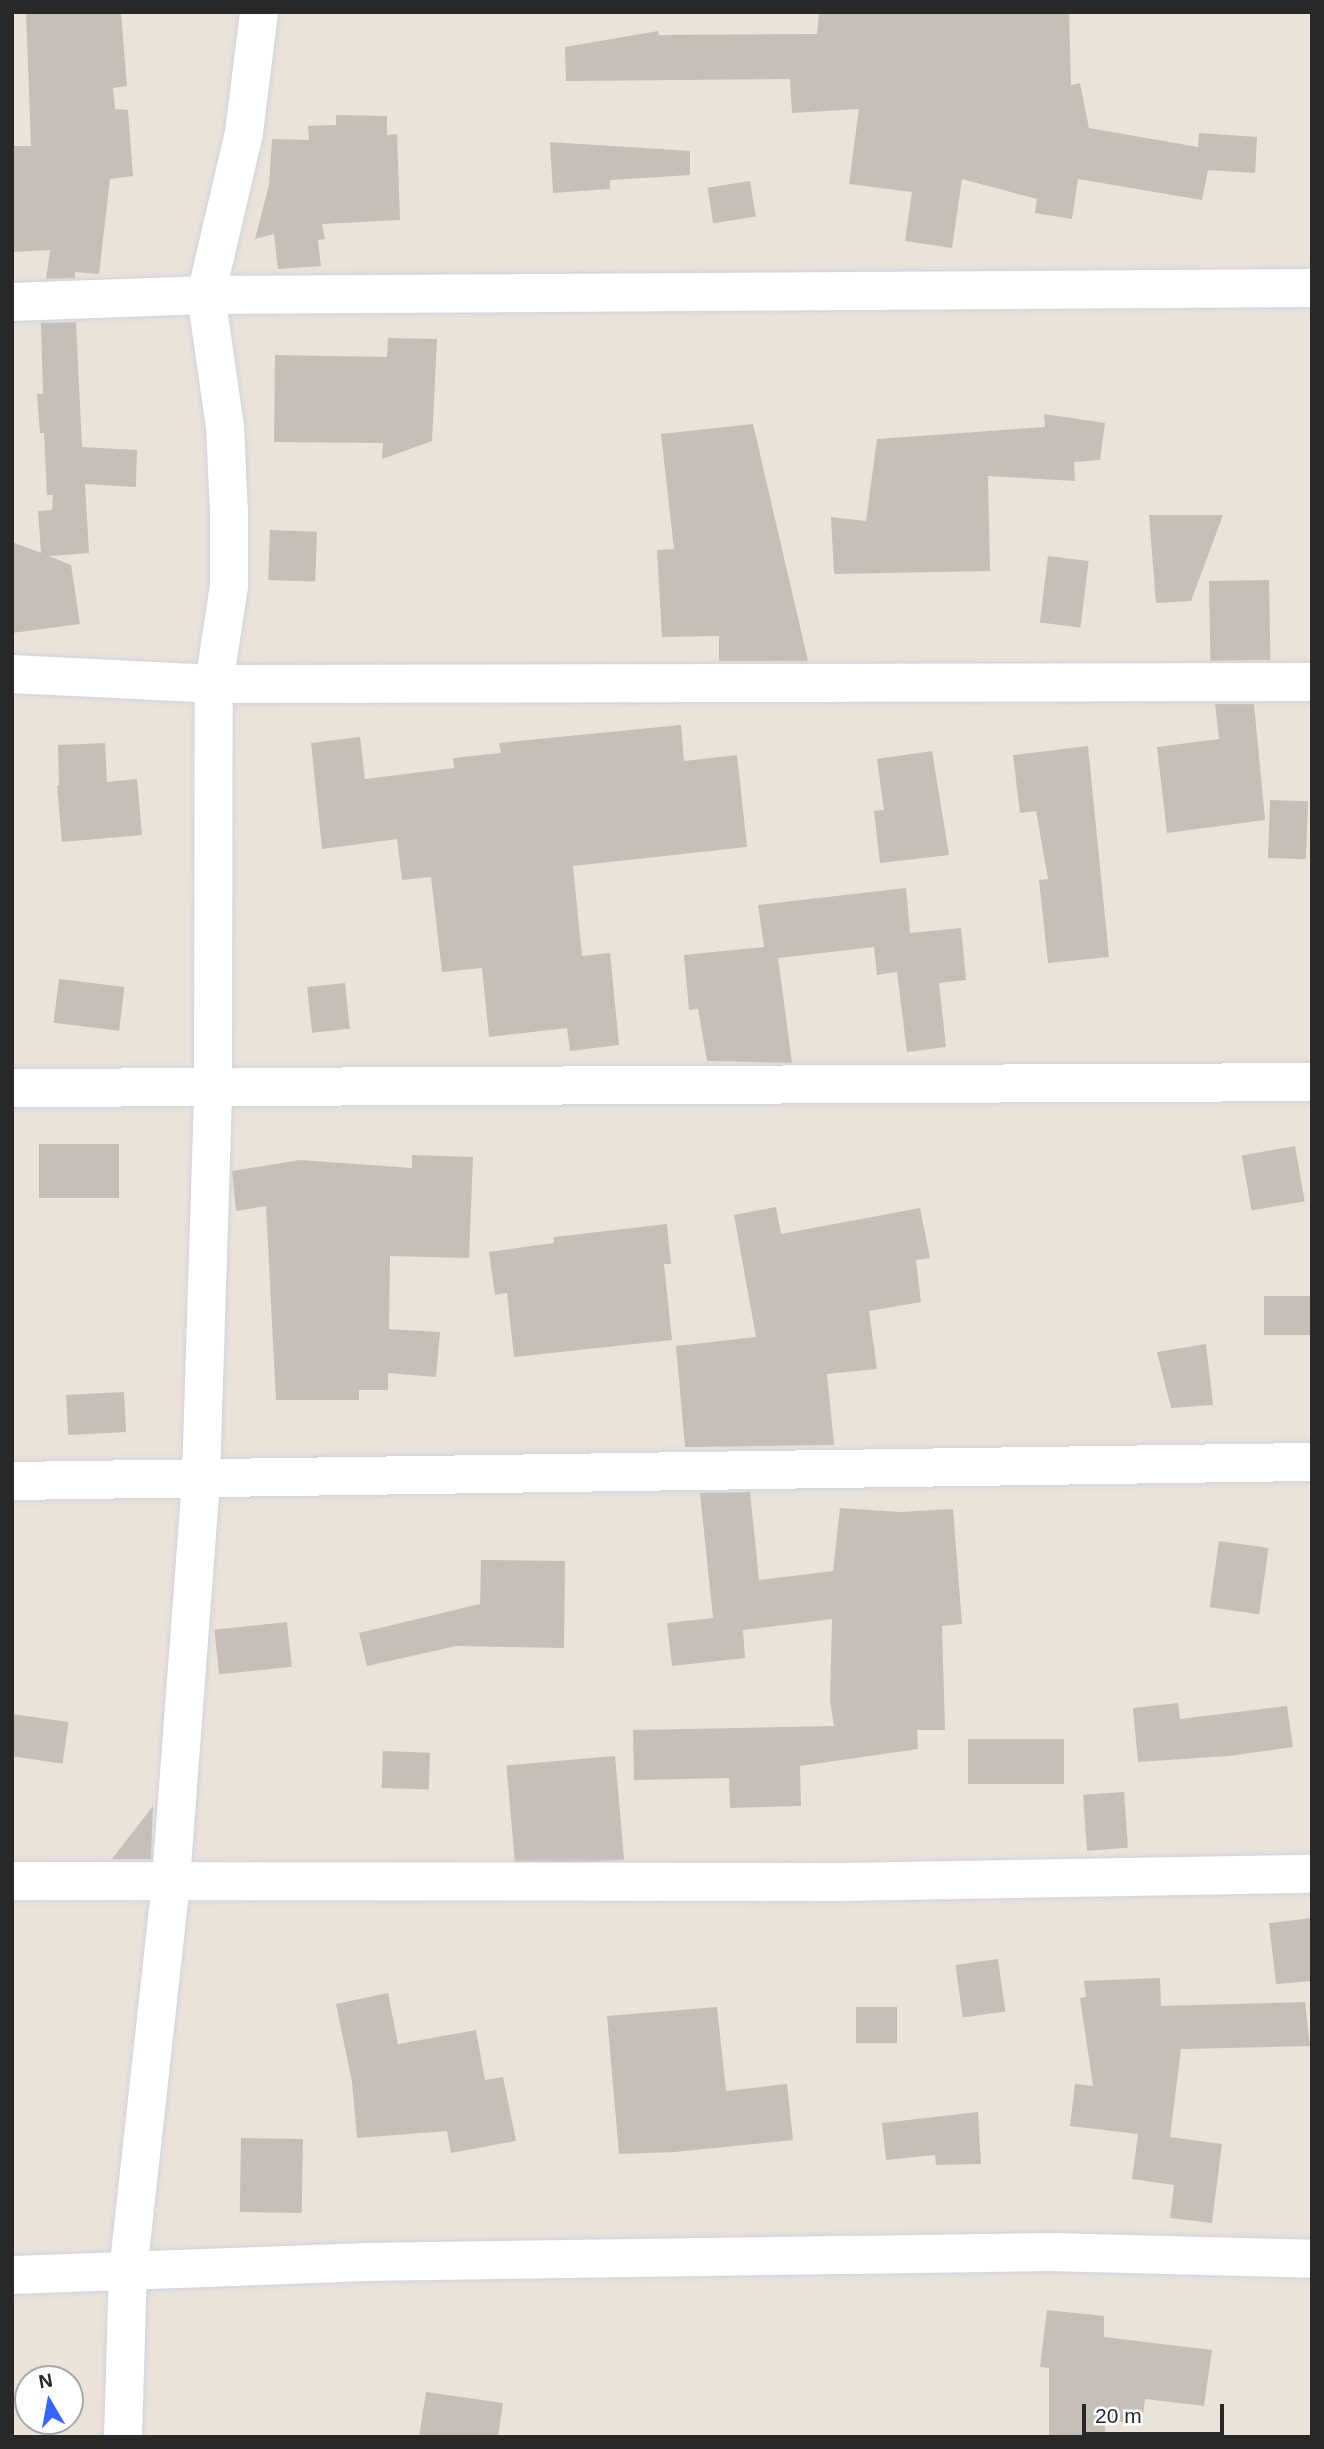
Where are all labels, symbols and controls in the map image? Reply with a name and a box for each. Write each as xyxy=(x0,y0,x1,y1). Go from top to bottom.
north arrow xyxy=(14,2365,84,2435)
text: N xyxy=(37,2369,54,2392)
scale bar xyxy=(1086,2390,1228,2434)
text: 20 m xyxy=(1095,2404,1142,2427)

